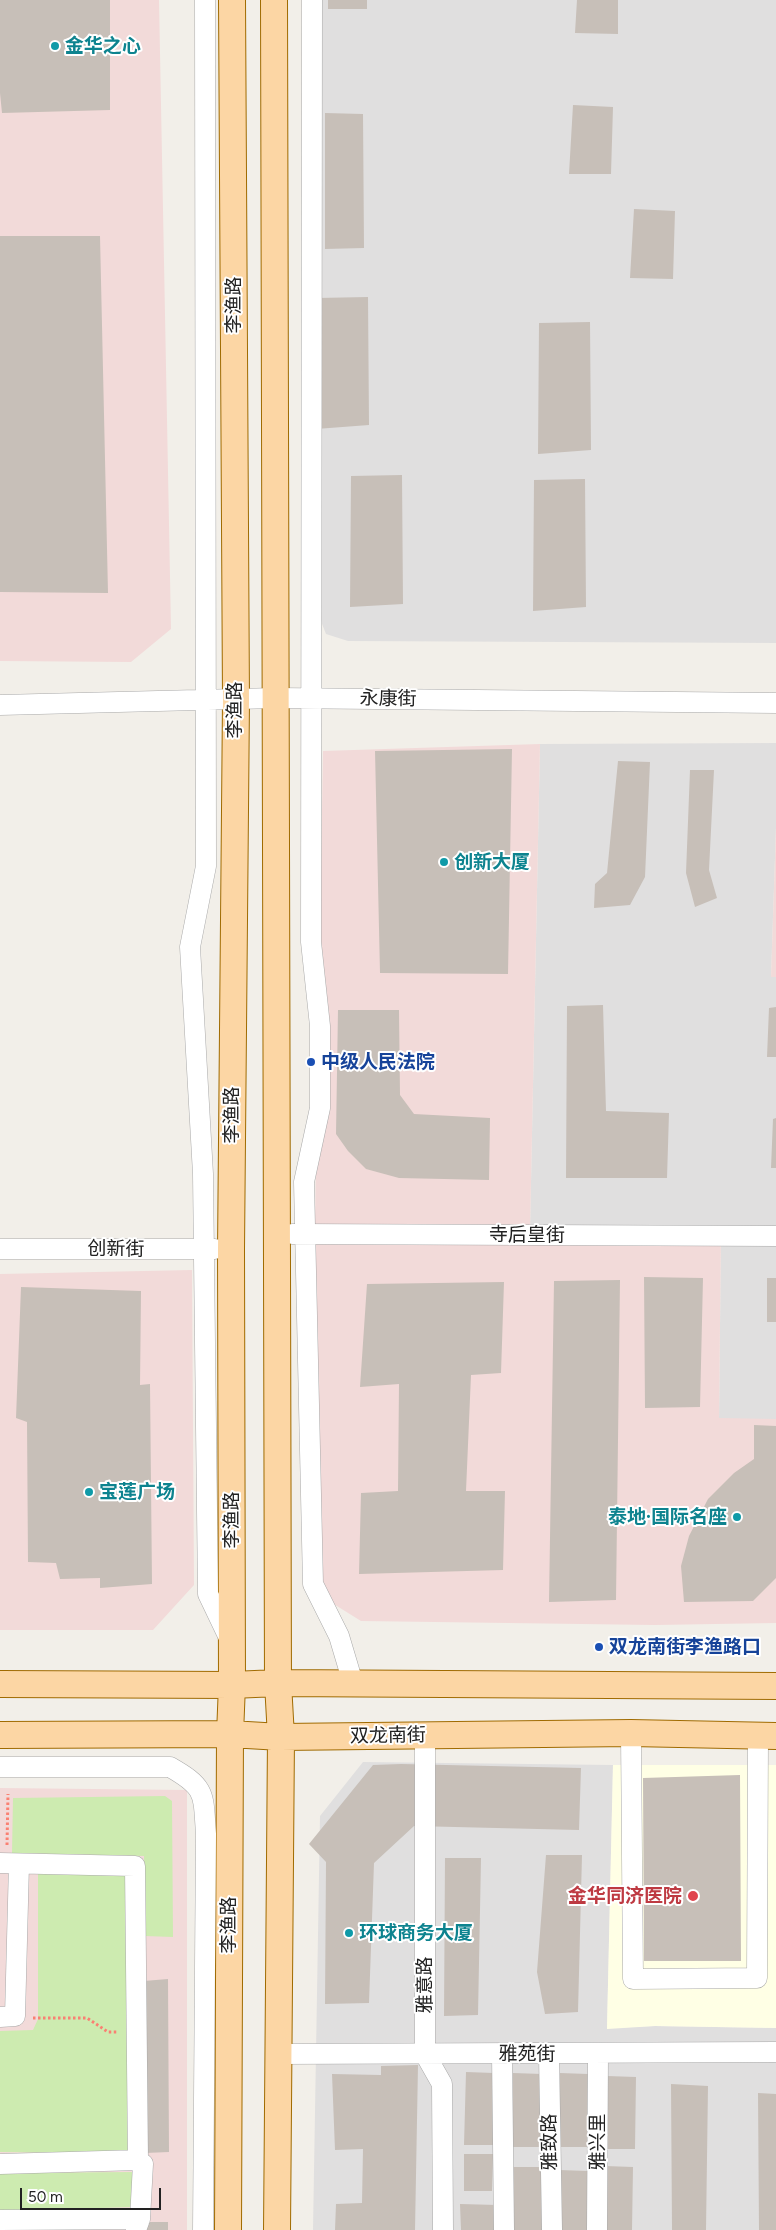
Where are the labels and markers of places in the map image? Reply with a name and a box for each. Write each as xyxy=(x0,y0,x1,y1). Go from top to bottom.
place label: 金华之心 xyxy=(65,35,141,57)
marker: 金华之心 xyxy=(49,40,61,52)
place label: 创新大厦 xyxy=(454,851,530,873)
marker: 创新大厦 xyxy=(438,856,450,868)
place label: 中级人民法院 xyxy=(321,1051,435,1073)
marker: 中级人民法院 xyxy=(305,1056,317,1068)
place label: 宝莲广场 xyxy=(99,1481,175,1503)
marker: 宝莲广场 xyxy=(83,1486,95,1498)
place label: 泰地·国际名座 xyxy=(608,1506,727,1528)
marker: 泰地·国际名座 xyxy=(731,1511,743,1523)
place label: 双龙南街李渔路口 xyxy=(609,1636,761,1658)
marker: 双龙南街李渔路口 xyxy=(593,1641,605,1653)
place label: 金华同济医院 xyxy=(568,1885,682,1907)
marker: 金华同济医院 xyxy=(686,1889,700,1903)
place label: 环球商务大厦 xyxy=(359,1922,473,1944)
marker: 环球商务大厦 xyxy=(343,1927,355,1939)

